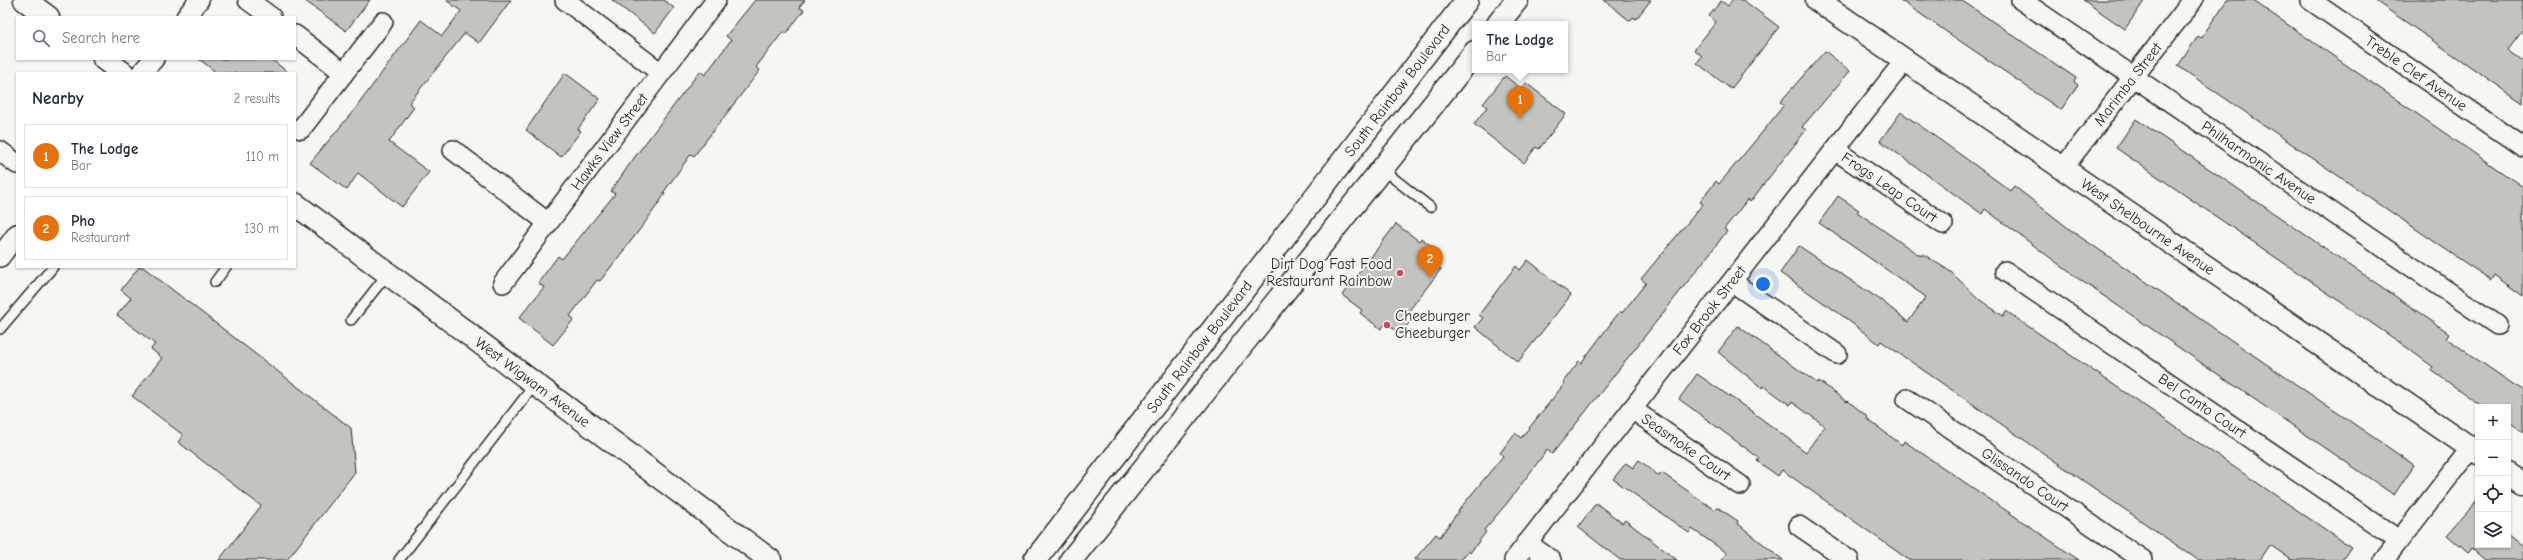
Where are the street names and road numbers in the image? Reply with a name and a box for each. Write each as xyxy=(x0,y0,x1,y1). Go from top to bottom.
street label: South Rainbow Boulevard xyxy=(1341,21,1454,160)
street label: Treble Clef Avenue xyxy=(2362,32,2471,115)
street label: Marimba Street xyxy=(2090,38,2166,129)
street label: Hawks View Street xyxy=(567,89,652,194)
street label: Philharmonic Avenue xyxy=(2198,117,2320,208)
street label: Frogs Leap Court xyxy=(1838,148,1941,227)
street label: West Shelbourne Avenue xyxy=(2077,175,2219,279)
street label: Fox Brook Street xyxy=(1669,262,1750,358)
street label: South Rainbow Boulevard xyxy=(1143,277,1256,417)
street label: West Wigwam Avenue xyxy=(472,333,594,431)
street label: Bel Canto Court xyxy=(2155,369,2250,442)
street label: Seasmoke Court xyxy=(1638,409,1735,485)
street label: Glissando Court xyxy=(1978,443,2073,516)

